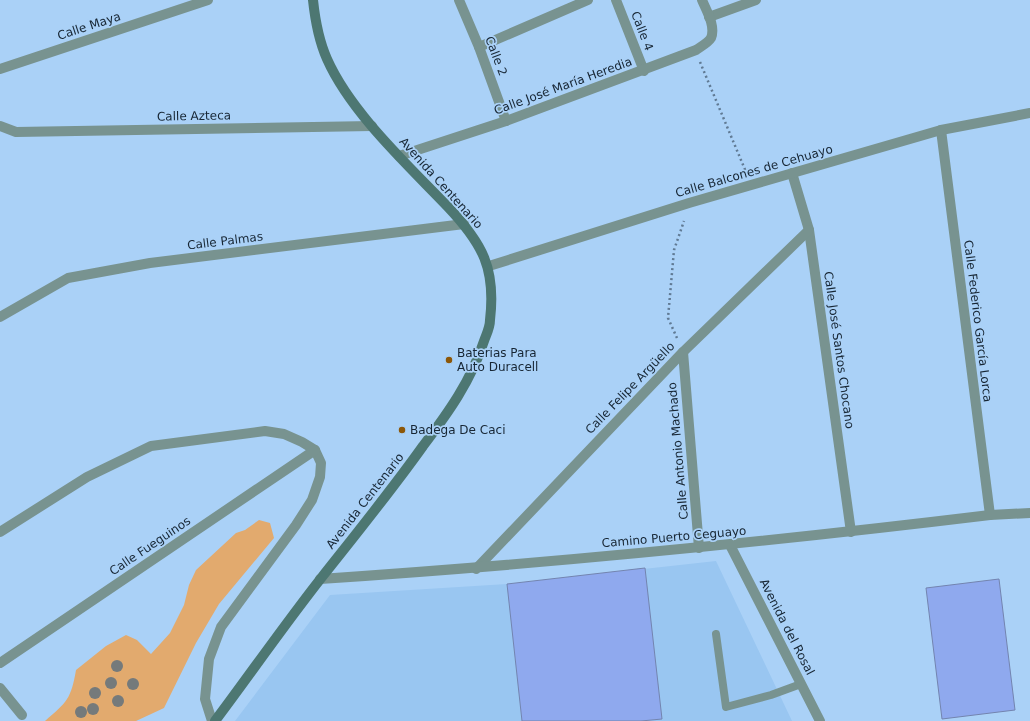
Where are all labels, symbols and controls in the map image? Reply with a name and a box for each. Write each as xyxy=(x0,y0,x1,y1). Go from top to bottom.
street label: Calle Maya xyxy=(56,9,122,43)
street label: Calle 4 xyxy=(628,9,656,53)
street label: Calle 2 xyxy=(482,34,510,78)
street label: Calle José María Heredia xyxy=(492,54,634,118)
street label: Calle Azteca xyxy=(157,108,231,124)
street label: Avenida Centenario xyxy=(396,135,486,231)
street label: Calle Balcones de Cehuayo xyxy=(674,142,834,200)
street label: Calle Palmas xyxy=(186,229,264,253)
street label: Calle Federico García Lorca xyxy=(961,239,995,403)
street label: Calle José Santos Chocano xyxy=(821,270,857,430)
street label: Calle Felipe Argüello xyxy=(582,339,678,437)
place label: Baterias Para Auto Duracell xyxy=(457,346,538,374)
marker: Baterias Para Auto Duracell xyxy=(444,355,454,365)
street label: Calle Antonio Machado xyxy=(665,382,691,520)
place label: Badega De Caci xyxy=(410,423,505,437)
marker: Badega De Caci xyxy=(397,425,407,435)
street label: Avenida Centenario xyxy=(323,450,407,552)
street label: Calle Fueguinos xyxy=(107,514,193,578)
street label: Camino Puerto Ceguayo xyxy=(601,524,747,550)
street label: Avenida del Rosal xyxy=(757,577,817,677)

